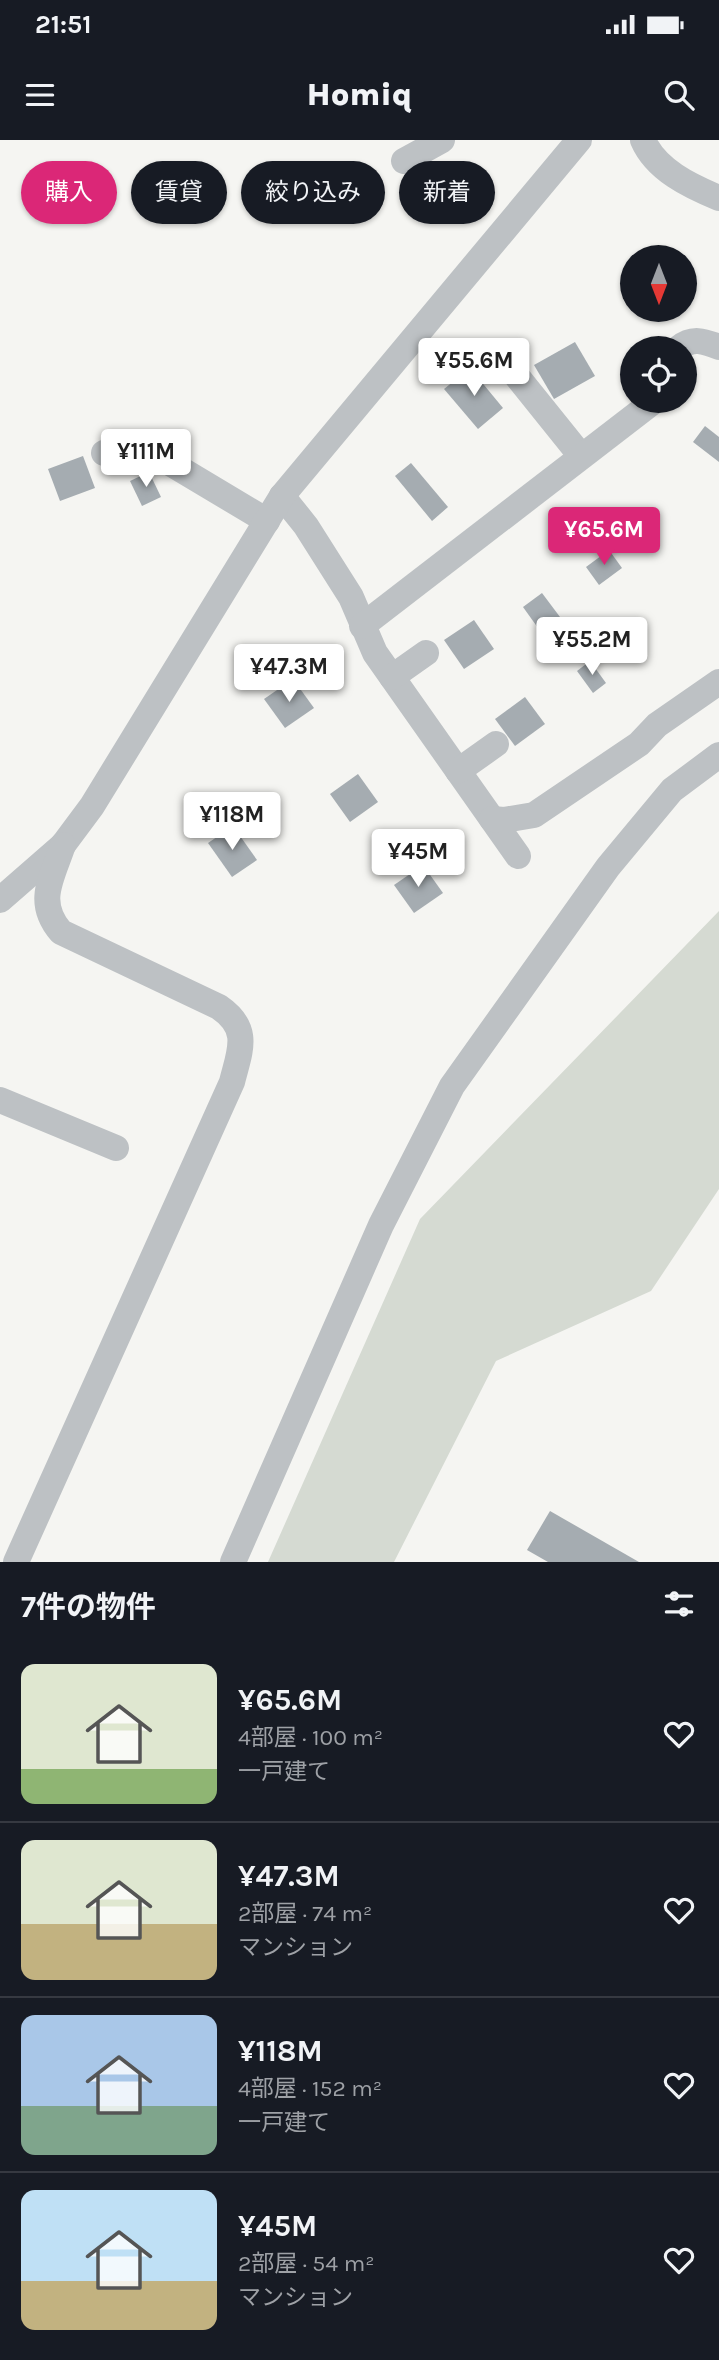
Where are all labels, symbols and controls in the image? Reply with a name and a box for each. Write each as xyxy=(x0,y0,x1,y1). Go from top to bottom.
text: 21:51 xyxy=(35,9,91,40)
icon: menu xyxy=(21,76,59,114)
text: Homiq xyxy=(307,76,412,113)
icon: search xyxy=(660,76,698,114)
chip: 購入 xyxy=(21,161,117,224)
chip: 賃貸 xyxy=(131,161,227,224)
chip: 絞り込み xyxy=(241,161,385,224)
chip: 新着 xyxy=(399,161,495,224)
north arrow xyxy=(620,245,696,322)
map controls xyxy=(620,245,697,413)
button: locate xyxy=(620,336,697,413)
pin: ¥55.6M xyxy=(417,338,531,398)
text: ¥55.6M xyxy=(434,347,514,374)
pin: ¥111M xyxy=(97,430,195,489)
text: ¥111M xyxy=(117,438,175,465)
pin: ¥65.6M xyxy=(547,508,661,567)
text: ¥65.6M xyxy=(564,516,644,543)
pin: ¥55.2M xyxy=(535,617,649,677)
text: ¥55.2M xyxy=(552,626,632,653)
pin: ¥47.3M xyxy=(232,644,346,704)
text: ¥47.3M xyxy=(250,653,328,680)
pin: ¥118M xyxy=(183,792,281,852)
text: ¥118M xyxy=(200,801,264,828)
pin: ¥45M xyxy=(377,830,459,889)
text: ¥45M xyxy=(388,838,448,865)
icon: filters xyxy=(660,1585,698,1623)
text: 7件の物件 xyxy=(21,1589,156,1625)
text: ¥65.6M xyxy=(238,1682,342,1718)
icon: home xyxy=(77,1692,161,1776)
icon: heart xyxy=(660,1715,698,1753)
text: 4部屋 · 100 m² xyxy=(238,1724,383,1751)
text: 一戸建て xyxy=(238,1758,330,1785)
text: ¥47.3M xyxy=(238,1858,340,1894)
icon: home xyxy=(77,1868,161,1952)
icon: heart xyxy=(660,1891,698,1929)
text: 2部屋 · 74 m² xyxy=(238,1900,372,1927)
text: マンション xyxy=(238,1934,353,1961)
text: ¥118M xyxy=(238,2033,323,2069)
icon: home xyxy=(77,2043,161,2127)
icon: heart xyxy=(660,2066,698,2104)
text: 4部屋 · 152 m² xyxy=(238,2075,382,2102)
text: 一戸建て xyxy=(238,2109,330,2136)
text: ¥45M xyxy=(238,2208,317,2244)
icon: home xyxy=(77,2218,161,2302)
icon: heart xyxy=(660,2241,698,2279)
text: 2部屋 · 54 m² xyxy=(238,2250,374,2277)
text: マンション xyxy=(238,2284,353,2311)

